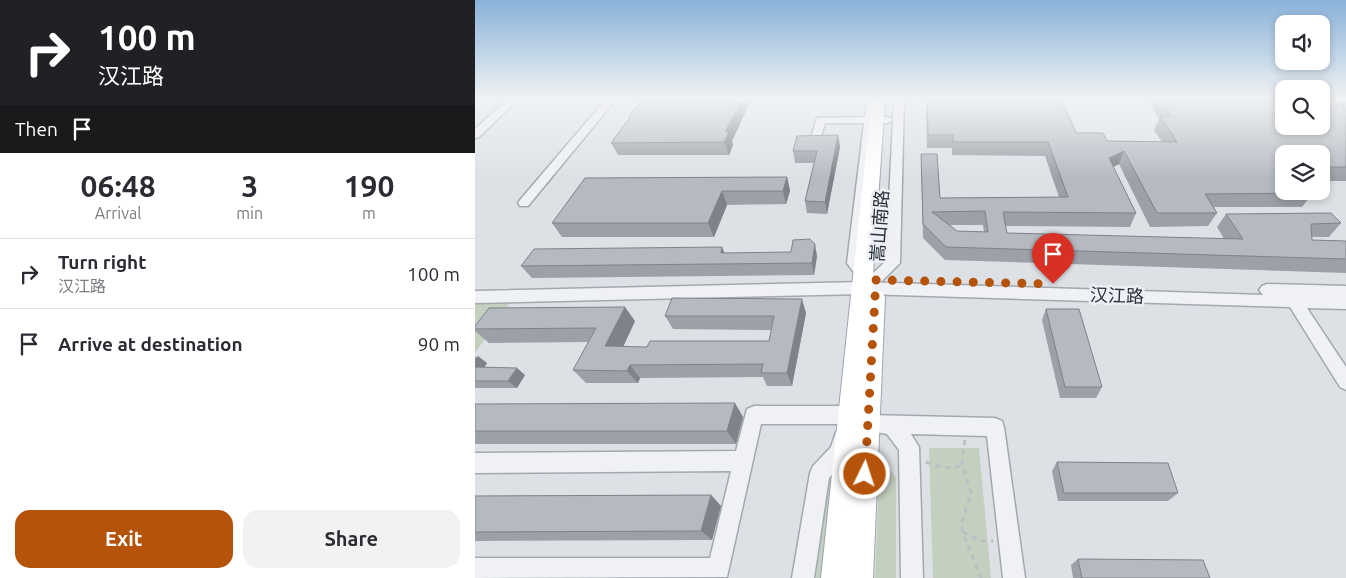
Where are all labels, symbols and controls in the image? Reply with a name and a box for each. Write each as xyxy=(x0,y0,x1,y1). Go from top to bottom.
map controls xyxy=(1275,15,1330,200)
button: sound xyxy=(1275,15,1330,70)
text: 100 m xyxy=(98,17,196,57)
icon: right xyxy=(15,20,80,85)
text: 汉江路 xyxy=(98,63,164,88)
button: search xyxy=(1275,80,1330,135)
icon: arrive xyxy=(68,115,96,143)
text: Then xyxy=(15,118,58,140)
button: layers xyxy=(1275,145,1330,200)
text: 06:48 xyxy=(81,169,156,203)
text: 3 xyxy=(241,169,258,203)
text: 190 xyxy=(344,169,394,203)
street label: 嵩山南路 xyxy=(867,189,891,263)
text: Arrival xyxy=(95,204,141,222)
text: min xyxy=(236,204,263,222)
text: m xyxy=(362,204,376,222)
pin xyxy=(1032,233,1074,284)
icon: arrive xyxy=(1039,240,1067,268)
text: Turn right xyxy=(58,251,146,273)
icon: right xyxy=(15,260,43,288)
text: 100 m xyxy=(407,263,460,285)
text: 汉江路 xyxy=(58,277,106,295)
street label: 汉江路 xyxy=(1090,284,1144,306)
icon: arrive xyxy=(15,330,43,358)
text: Arrive at destination xyxy=(58,333,243,355)
text: 90 m xyxy=(418,333,460,355)
position arrow xyxy=(838,447,890,499)
button: Exit xyxy=(15,510,233,568)
button: Share xyxy=(243,510,460,568)

